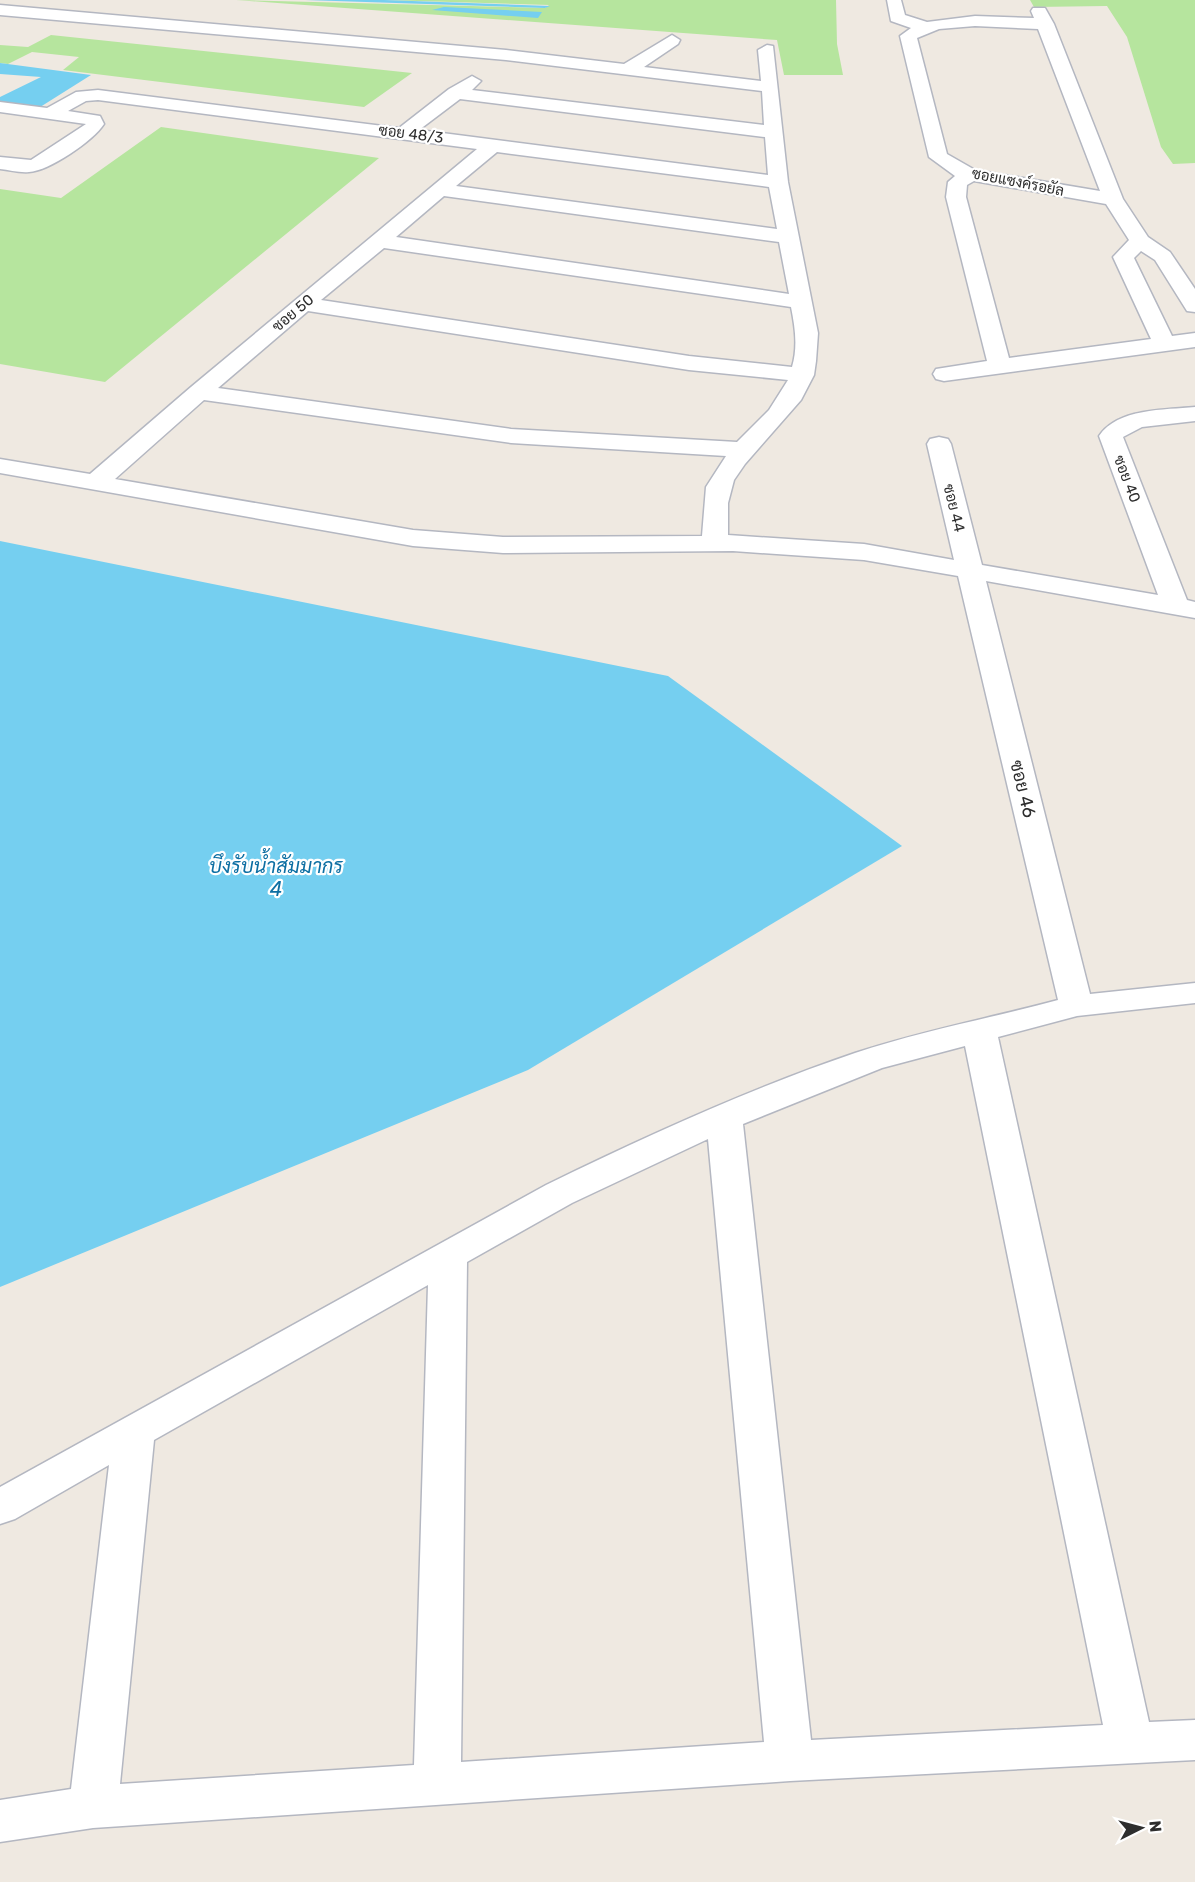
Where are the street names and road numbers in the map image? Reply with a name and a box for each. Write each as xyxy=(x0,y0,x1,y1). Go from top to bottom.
street label: ซอย 48/3 xyxy=(377,121,445,147)
street label: ซอยแซงค์รอยัล xyxy=(970,163,1066,200)
street label: ซอย 50 xyxy=(269,290,317,336)
street label: ซอย 40 xyxy=(1110,453,1144,505)
street label: ซอย 44 xyxy=(939,482,969,534)
street label: ซอย 46 xyxy=(1005,758,1041,820)

